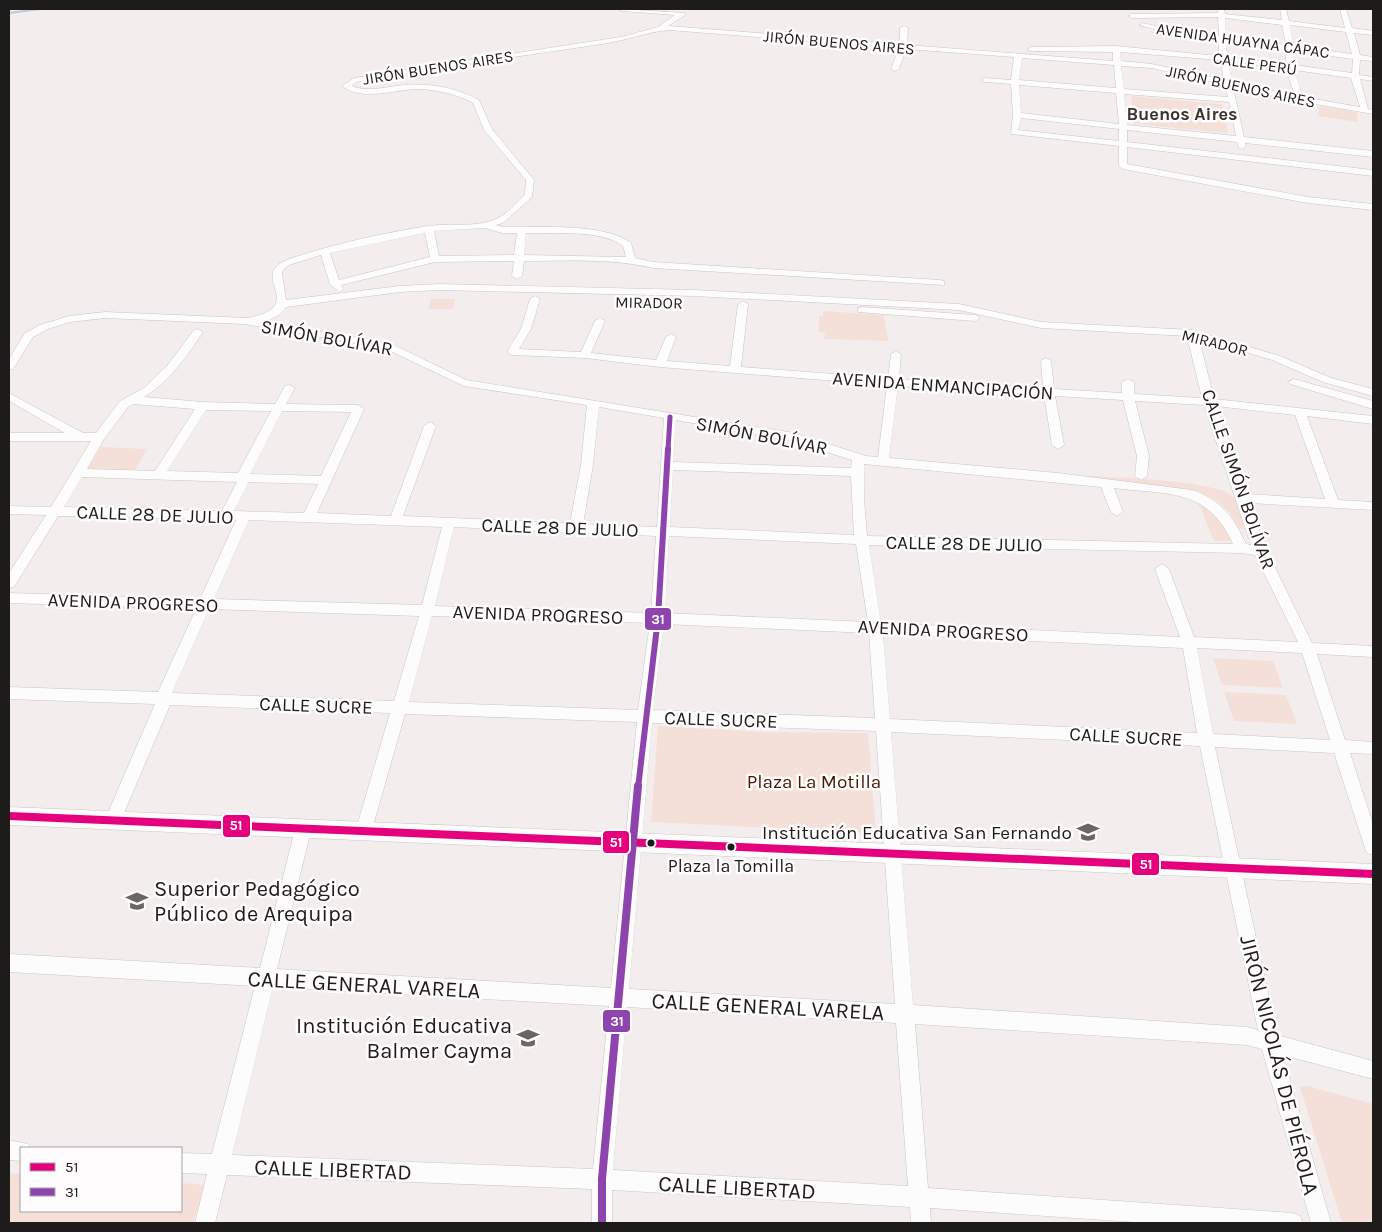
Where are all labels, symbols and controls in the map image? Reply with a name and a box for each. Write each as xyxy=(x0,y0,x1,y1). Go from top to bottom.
street label: AVENIDA HUAYNA CÁPAC xyxy=(1155,19,1331,62)
street label: JIRÓN BUENOS AIRES xyxy=(762,26,916,59)
street label: JIRÓN BUENOS AIRES xyxy=(361,46,515,89)
street label: CALLE PERÚ xyxy=(1212,48,1298,79)
street label: JIRÓN BUENOS AIRES xyxy=(1165,61,1317,112)
district label: Buenos Aires xyxy=(1126,103,1238,125)
street label: MIRADOR xyxy=(615,292,683,313)
street label: SIMÓN BOLÍVAR xyxy=(259,315,395,360)
street label: MIRADOR xyxy=(1180,325,1250,360)
street label: AVENIDA ENMANCIPACIÓN xyxy=(832,366,1054,405)
street label: CALLE SIMÓN BOLÍVAR xyxy=(1197,386,1280,572)
street label: SIMÓN BOLÍVAR xyxy=(694,411,830,460)
street label: CALLE 28 DE JULIO xyxy=(76,501,234,529)
street label: CALLE 28 DE JULIO xyxy=(481,514,639,542)
street label: CALLE 28 DE JULIO xyxy=(885,532,1043,556)
street label: AVENIDA PROGRESO xyxy=(47,589,219,617)
street label: AVENIDA PROGRESO xyxy=(452,601,624,629)
line badge: 31 xyxy=(644,607,672,631)
text: 31 xyxy=(651,611,665,628)
street label: AVENIDA PROGRESO xyxy=(857,616,1029,646)
street label: CALLE SUCRE xyxy=(259,693,373,719)
street label: CALLE SUCRE xyxy=(664,707,778,733)
street label: CALLE SUCRE xyxy=(1069,723,1183,751)
park label: Plaza La Motilla xyxy=(747,771,881,793)
line badge: 51 xyxy=(222,814,251,838)
text: 51 xyxy=(229,817,243,834)
school or university icon: Institución Educativa San Fernando xyxy=(1075,819,1101,845)
place label: Institución Educativa San Fernando xyxy=(762,822,1072,844)
line badge: 51 xyxy=(602,830,630,854)
text: 51 xyxy=(609,834,623,851)
unlabelled marker xyxy=(646,838,656,848)
marker: Plaza la Tomilla xyxy=(726,842,736,852)
line badge: 51 xyxy=(1131,852,1160,876)
place label: Plaza la Tomilla xyxy=(668,855,794,877)
text: 51 xyxy=(1139,856,1153,873)
place label: Superior Pedagógico Público de Arequipa xyxy=(154,876,360,927)
school or university icon: Superior Pedagógico Público de Arequipa xyxy=(124,888,150,914)
street label: JIRÓN NICOLÁS DE PIÉROLA xyxy=(1234,932,1325,1198)
street label: CALLE GENERAL VARELA xyxy=(247,966,481,1004)
street label: CALLE GENERAL VARELA xyxy=(651,988,885,1026)
line badge: 31 xyxy=(602,1009,631,1033)
place label: Institución Educativa Balmer Cayma xyxy=(296,1013,512,1064)
text: 31 xyxy=(610,1013,624,1030)
school or university icon: Institución Educativa Balmer Cayma xyxy=(515,1025,541,1051)
legend xyxy=(20,1147,182,1212)
street label: CALLE LIBERTAD xyxy=(254,1154,412,1186)
text: 51 xyxy=(65,1158,78,1176)
street label: CALLE LIBERTAD xyxy=(658,1171,816,1205)
text: 31 xyxy=(65,1183,79,1201)

